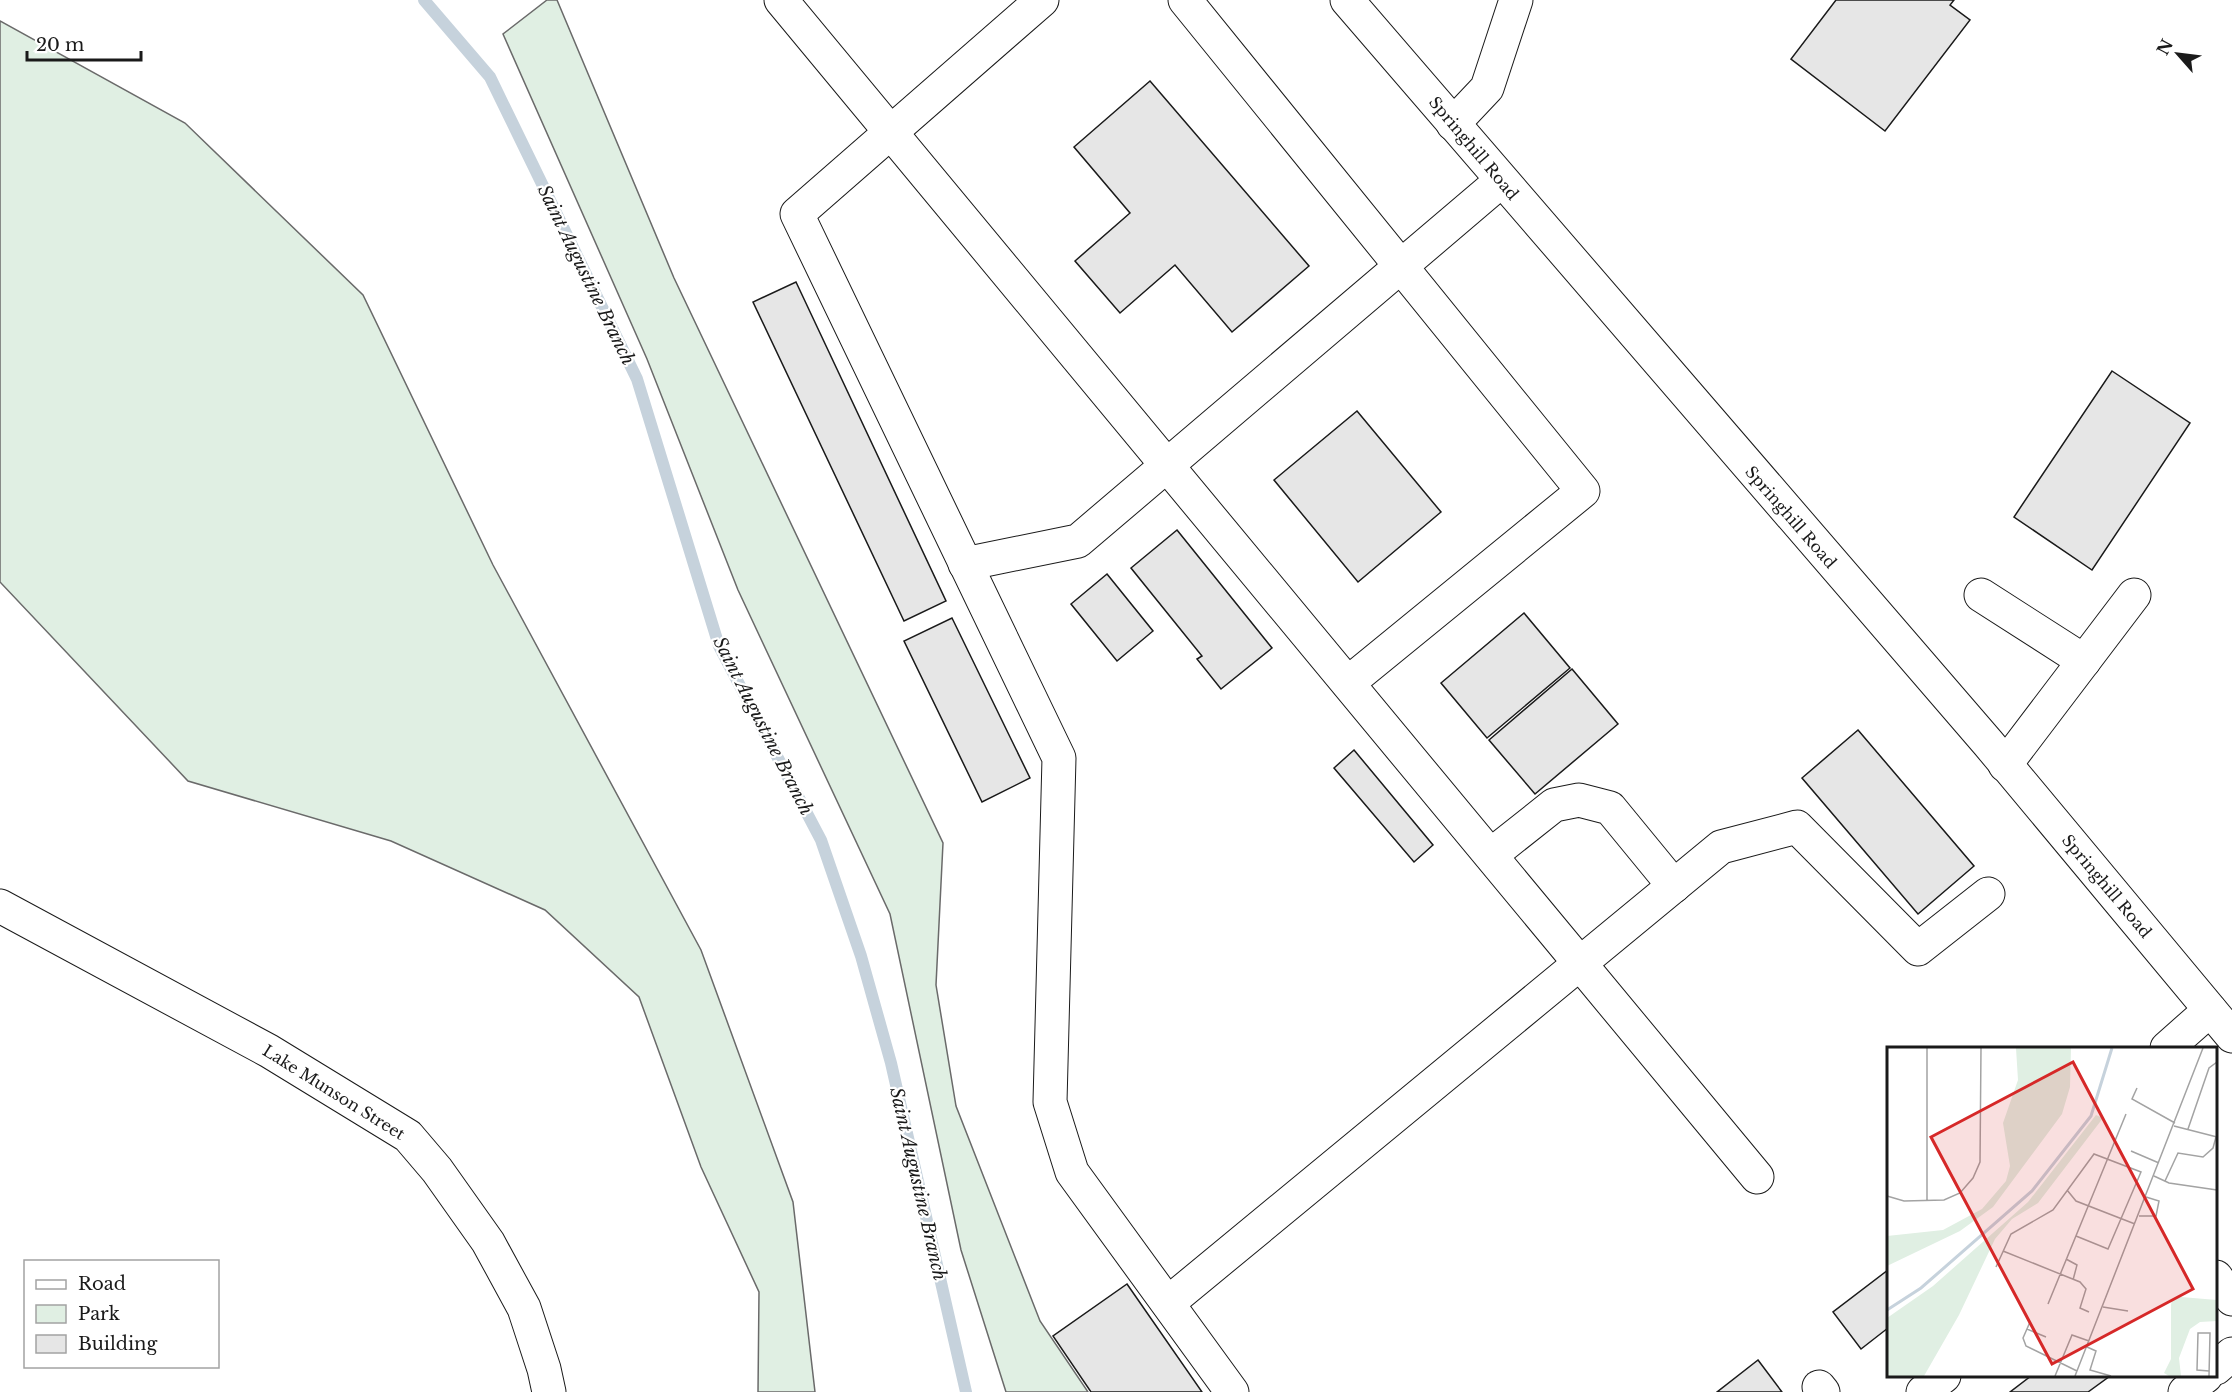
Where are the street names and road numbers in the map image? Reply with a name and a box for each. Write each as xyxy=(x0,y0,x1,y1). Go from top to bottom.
street label: Springhill Road xyxy=(1425,92,1523,204)
street label: Springhill Road xyxy=(1741,462,1841,572)
street label: Springhill Road xyxy=(2058,830,2156,942)
street label: Lake Munson Street xyxy=(259,1040,409,1144)

